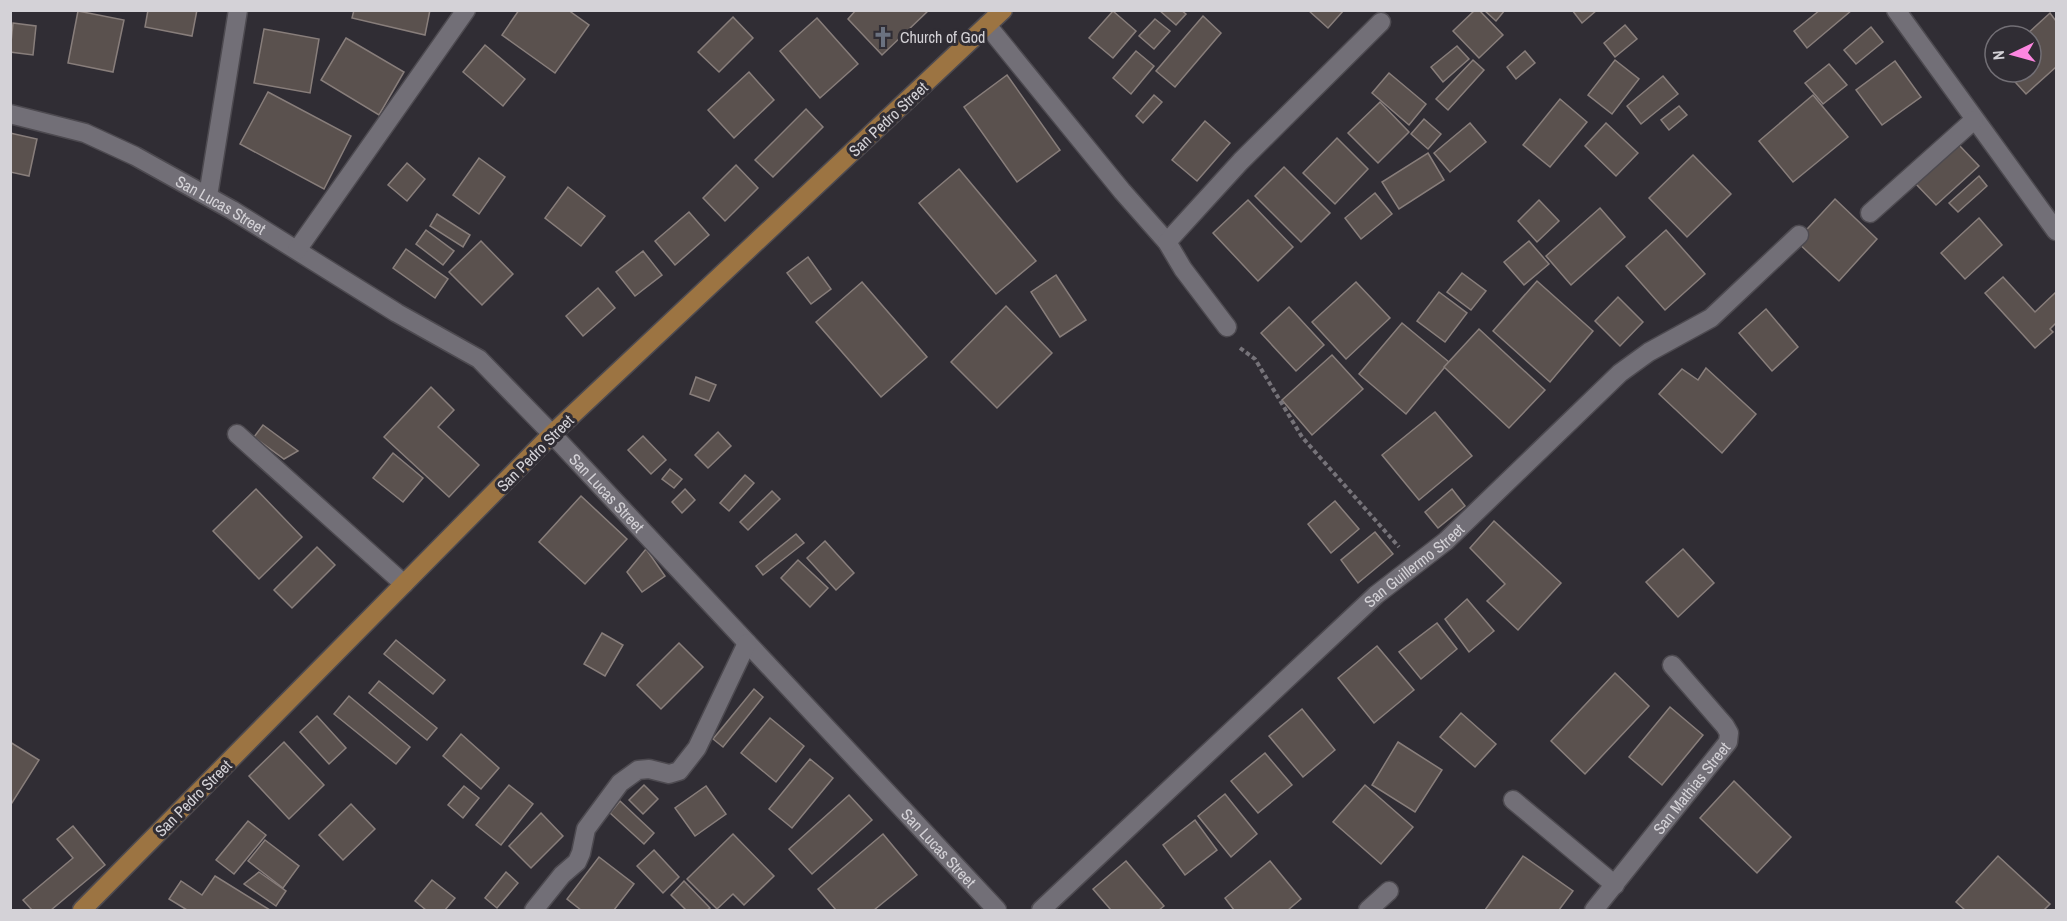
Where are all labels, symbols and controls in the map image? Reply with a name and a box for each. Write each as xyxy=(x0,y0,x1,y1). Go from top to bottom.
north arrow xyxy=(1983,24,2043,84)
church icon: Church of God xyxy=(871,25,895,49)
place label: Church of God xyxy=(900,26,985,48)
text: N xyxy=(1987,50,2009,61)
street label: San Pedro Street xyxy=(844,76,933,161)
street label: San Lucas Street xyxy=(172,170,270,240)
street label: San Pedro Street xyxy=(492,409,579,496)
street label: San Lucas Street xyxy=(564,448,650,537)
street label: San Guillermo Street xyxy=(1359,518,1469,612)
street label: San Mathias Street xyxy=(1648,737,1735,839)
street label: San Pedro Street xyxy=(150,754,237,841)
street label: San Lucas Street xyxy=(896,803,981,892)

